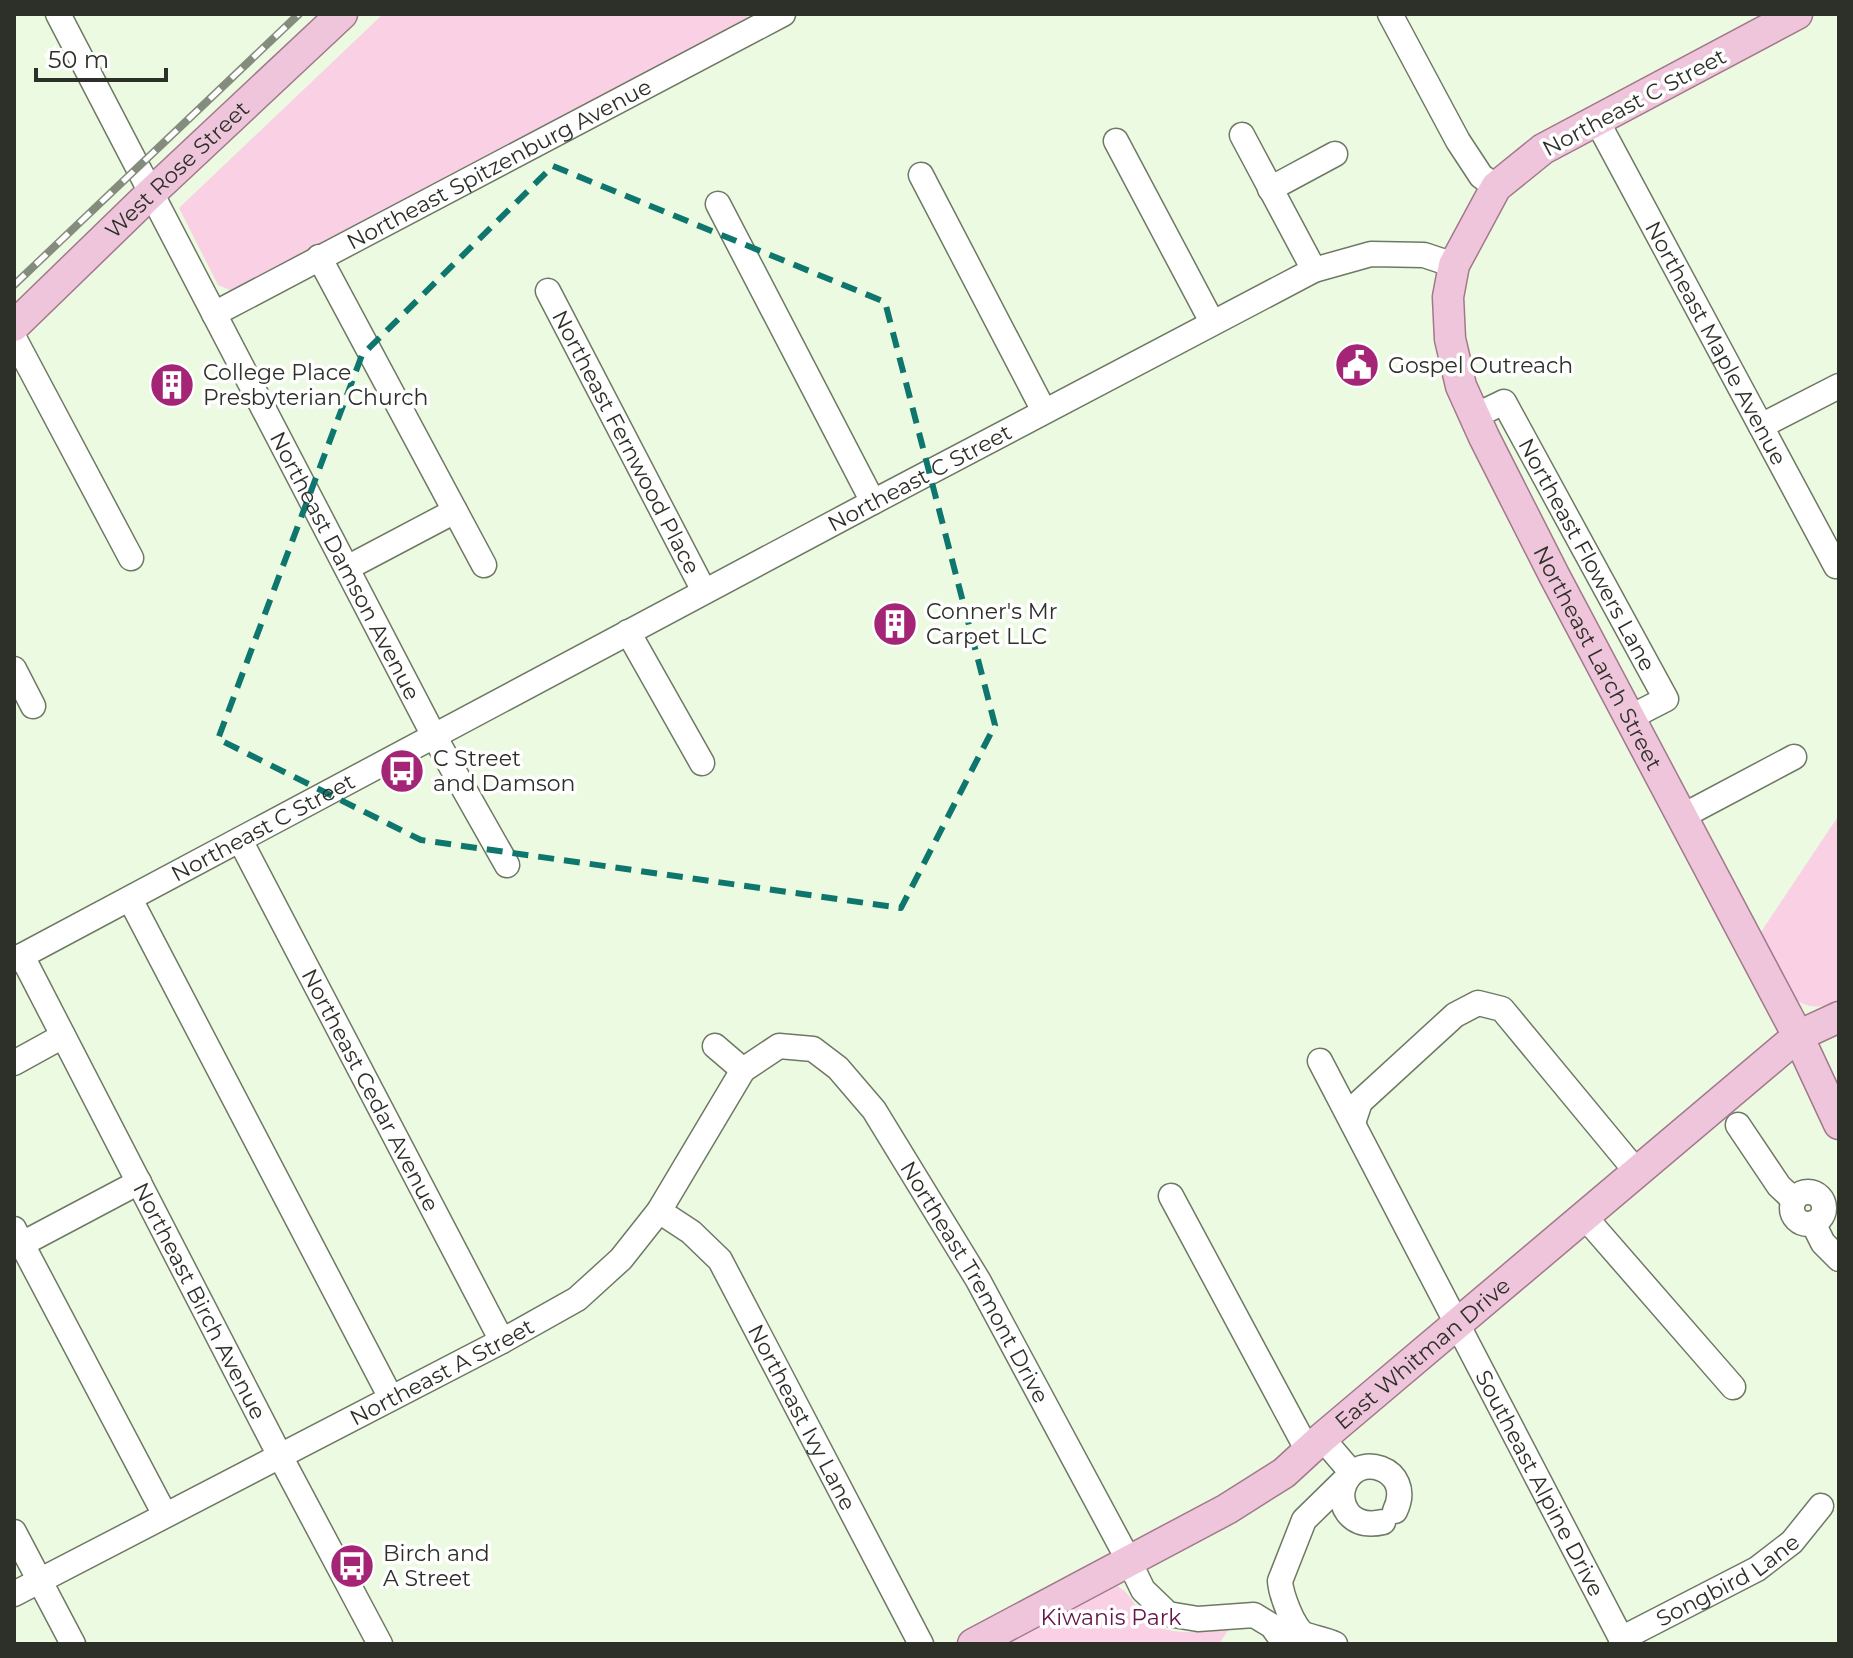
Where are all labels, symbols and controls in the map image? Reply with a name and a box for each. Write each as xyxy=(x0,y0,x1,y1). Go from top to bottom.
scale bar xyxy=(36,32,166,82)
street label: Northeast C Street xyxy=(1538,43,1731,162)
text: 50 m xyxy=(48,45,109,74)
street label: Northeast Spitzenburg Avenue xyxy=(342,73,656,256)
street label: West Rose Street xyxy=(100,95,255,244)
street label: Northeast Maple Avenue xyxy=(1639,217,1792,470)
street label: Northeast Fernwood Place xyxy=(546,306,706,579)
public building icon: Gospel Outreach xyxy=(1333,341,1381,389)
place label: Gospel Outreach xyxy=(1388,352,1573,379)
place label: College Place Presbyterian Church xyxy=(203,359,428,411)
building icon: College Place Presbyterian Church xyxy=(148,361,196,409)
street label: Northeast C Street xyxy=(823,419,1016,538)
street label: Northeast Damson Avenue xyxy=(264,427,426,705)
street label: Northeast Flowers Lane xyxy=(1512,434,1661,676)
street label: Northeast Larch Street xyxy=(1527,541,1668,775)
place label: Conner's Mr Carpet LLC xyxy=(926,598,1058,650)
building icon: Conner's Mr Carpet LLC xyxy=(871,600,919,648)
place label: C Street and Damson xyxy=(433,745,575,797)
bus stop icon: C Street and Damson xyxy=(378,747,426,795)
street label: Northeast C Street xyxy=(167,768,359,888)
street label: Northeast Cedar Avenue xyxy=(296,964,445,1216)
street label: Northeast Tremont Drive xyxy=(894,1156,1055,1408)
street label: Northeast Birch Avenue xyxy=(127,1178,272,1424)
street label: East Whitman Drive xyxy=(1329,1272,1516,1435)
street label: Northeast A Street xyxy=(345,1313,539,1432)
street label: Northeast Ivy Lane xyxy=(742,1320,862,1515)
street label: Southeast Alpine Drive xyxy=(1470,1366,1610,1601)
street label: Songbird Lane xyxy=(1652,1528,1805,1633)
place label: Birch and A Street xyxy=(383,1540,490,1592)
bus stop icon: Birch and A Street xyxy=(328,1542,376,1590)
park label: Kiwanis Park xyxy=(1041,1604,1182,1631)

